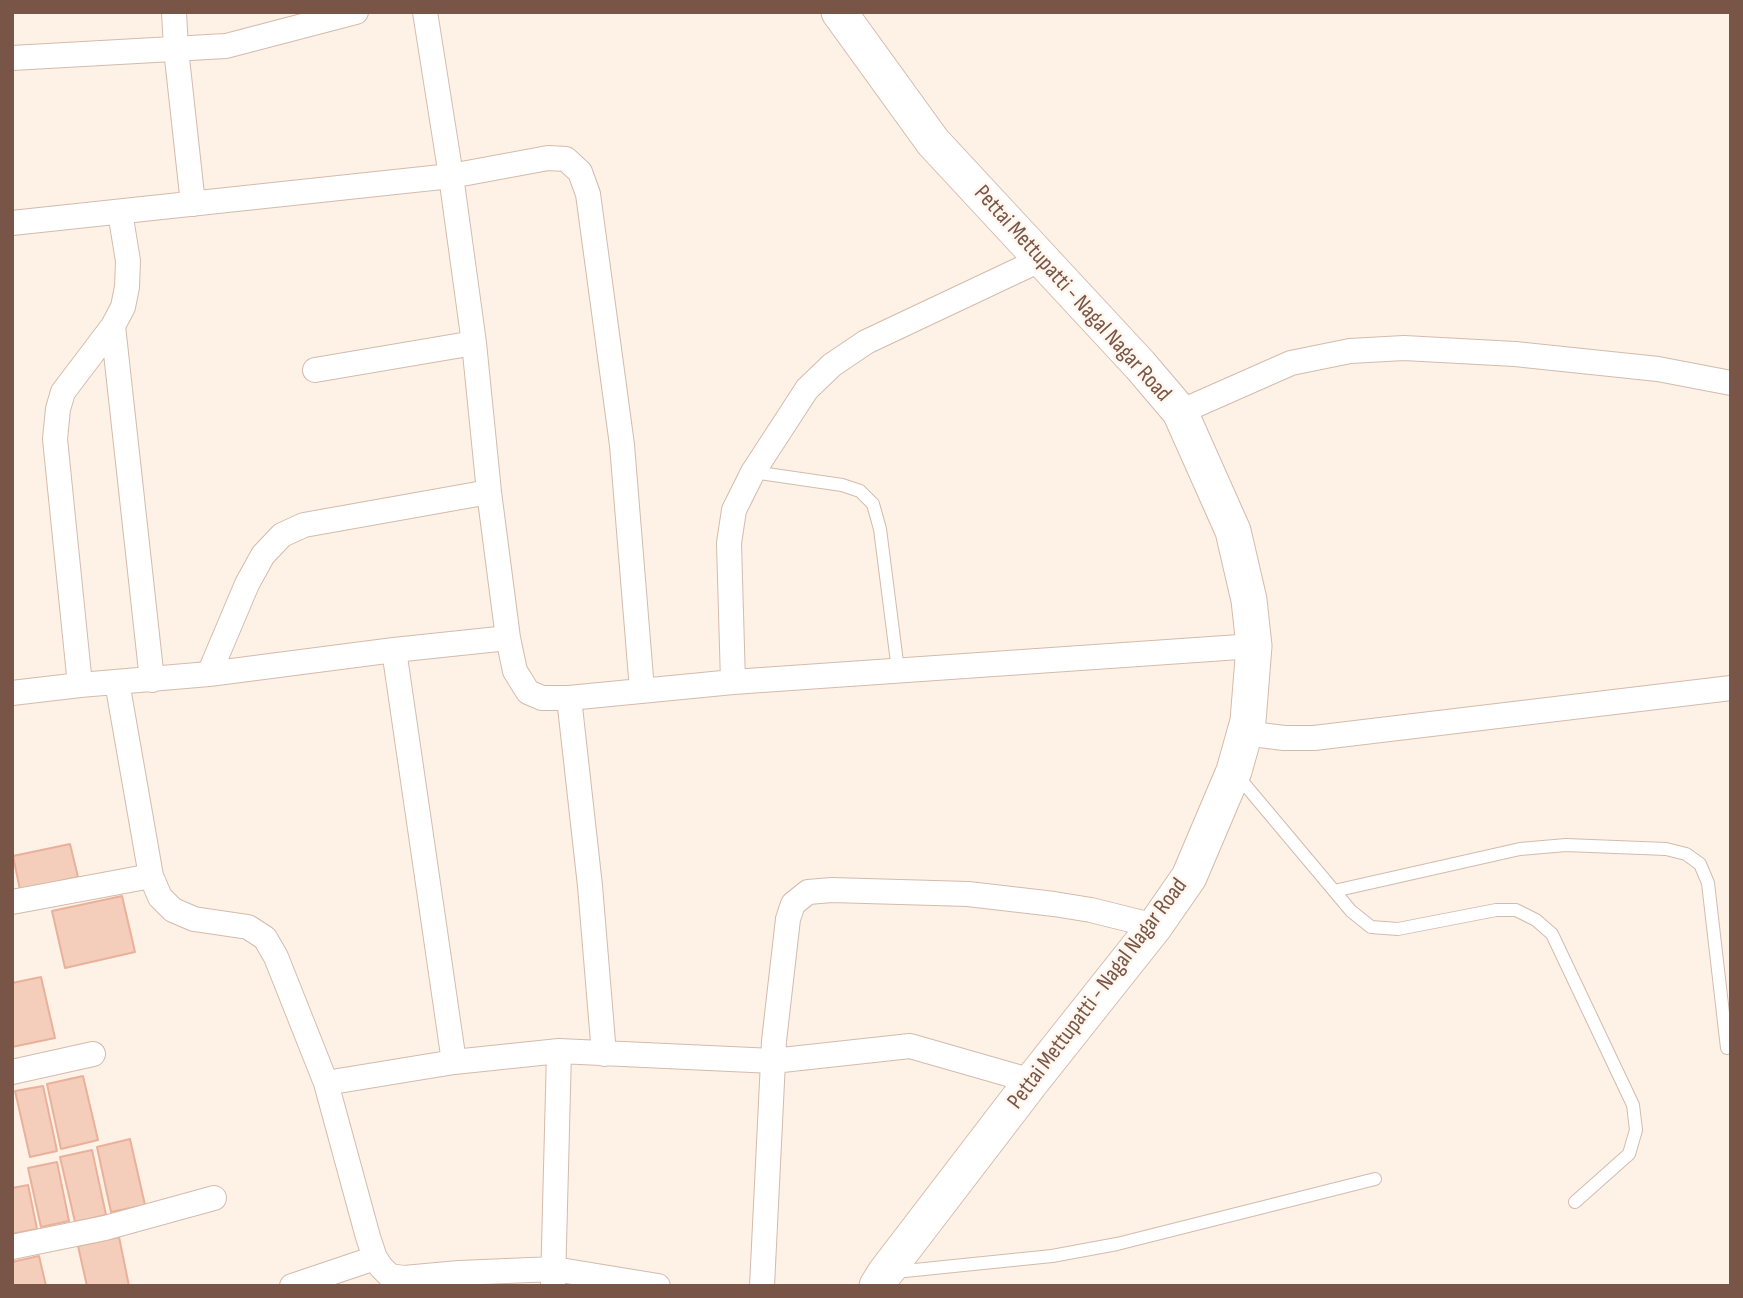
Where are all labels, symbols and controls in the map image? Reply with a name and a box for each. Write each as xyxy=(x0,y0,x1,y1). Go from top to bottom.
street label: Pettai Mettupatti - Nagal Nagar Road xyxy=(968,180,1176,408)
street label: Pettai Mettupatti - Nagal Nagar Road xyxy=(1002,873,1194,1115)

